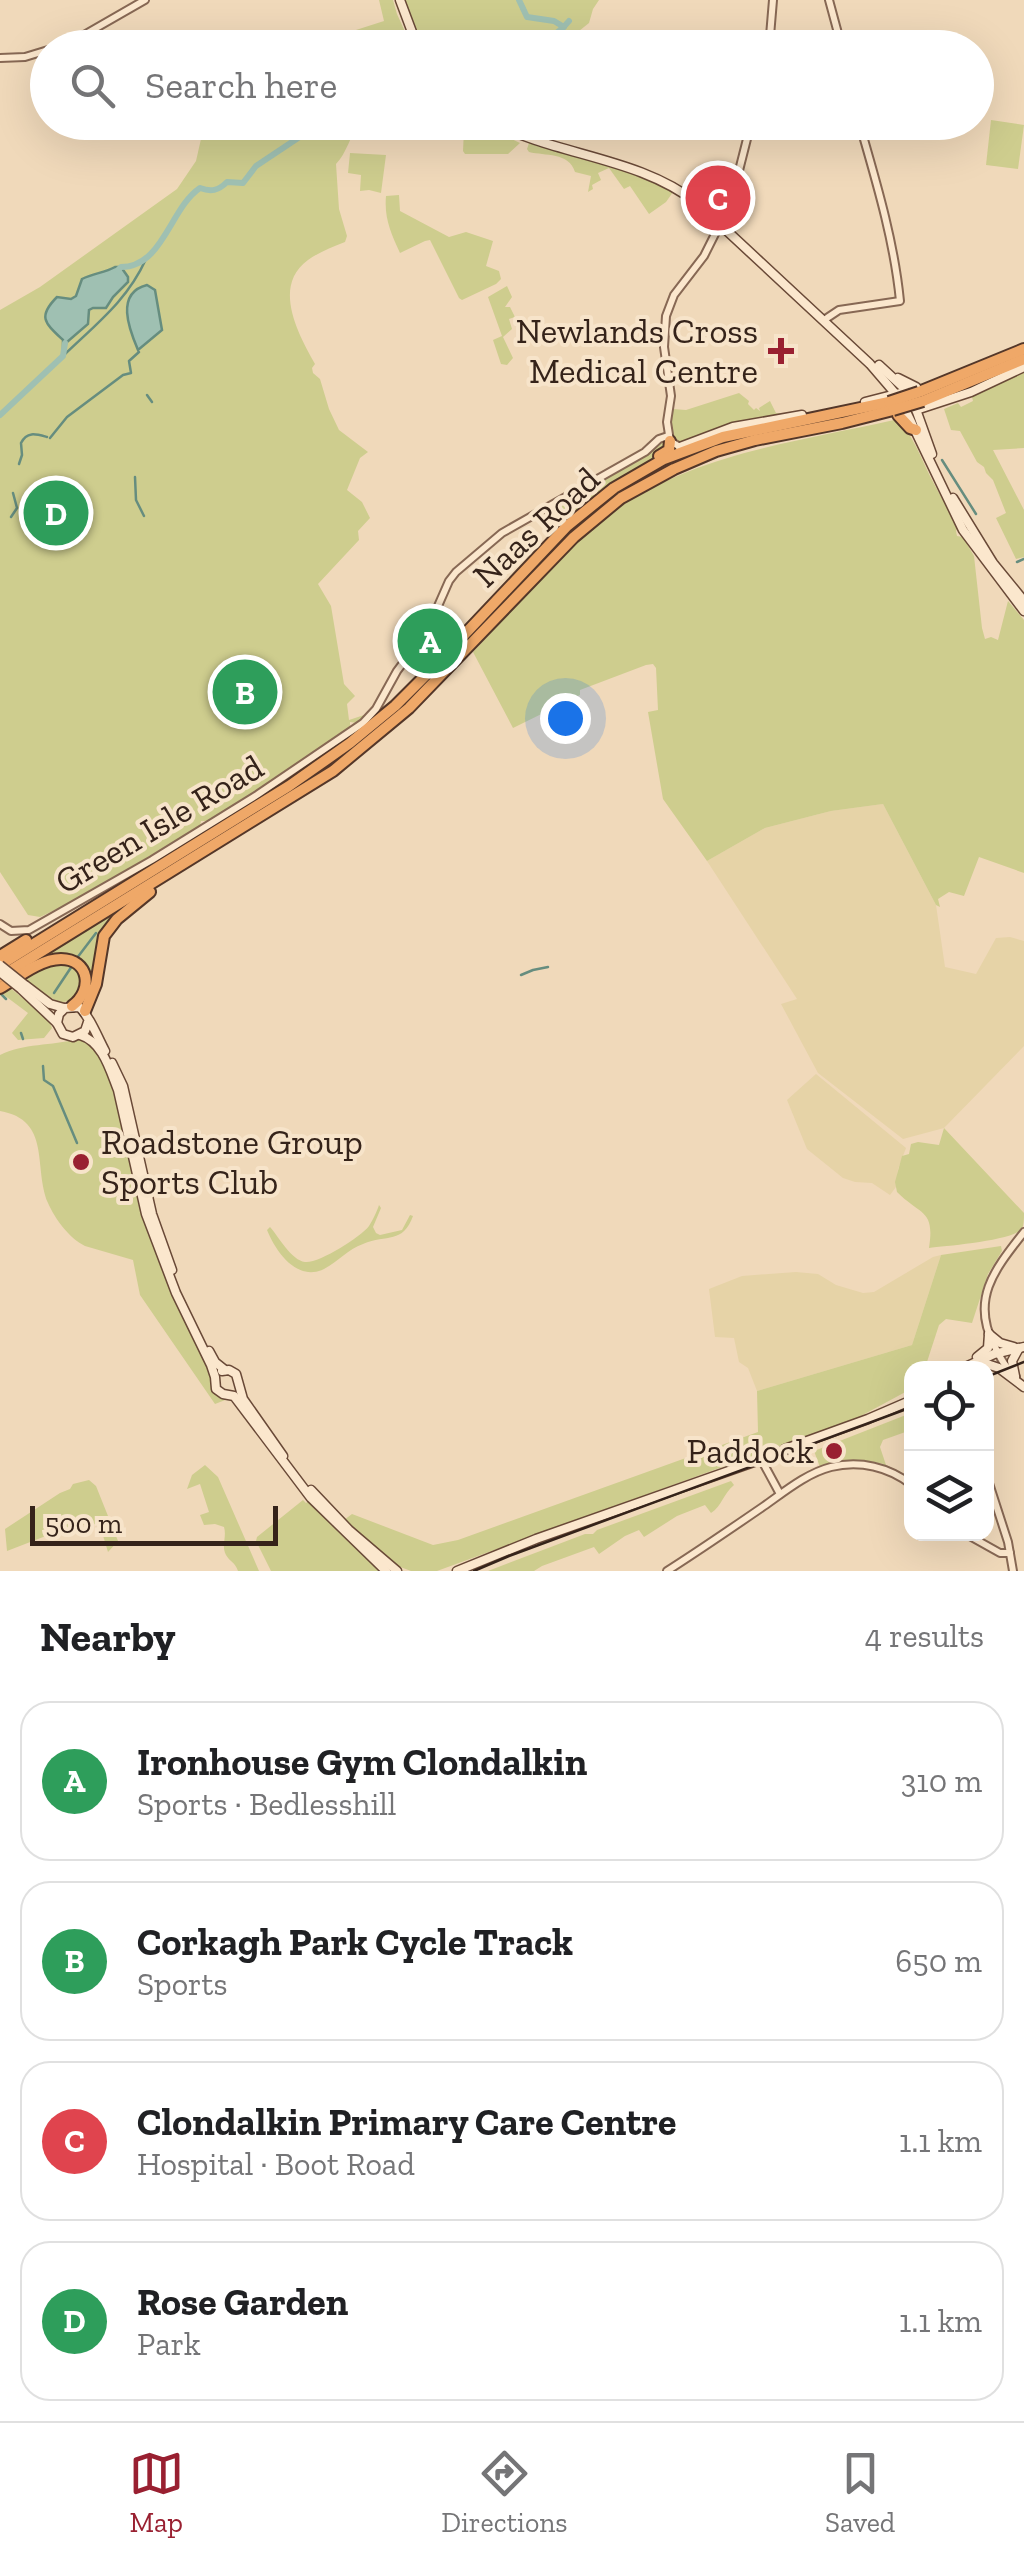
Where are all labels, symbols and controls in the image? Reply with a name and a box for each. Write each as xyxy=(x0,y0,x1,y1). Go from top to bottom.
search box xyxy=(30,30,994,140)
icon: search xyxy=(65,58,120,113)
text: Search here xyxy=(145,62,337,108)
pin: C xyxy=(686,160,750,236)
place label: Newlands Cross Medical Centre xyxy=(516,310,758,392)
marker: Newlands Cross Medical Centre xyxy=(768,338,794,364)
street label: Naas Road xyxy=(464,458,608,596)
pin: D xyxy=(23,476,88,550)
pin: A xyxy=(398,604,462,678)
pin: B xyxy=(212,654,278,730)
your location xyxy=(540,693,591,744)
street label: Green Isle Road xyxy=(47,745,271,903)
place label: Roadstone Group Sports Club xyxy=(101,1121,363,1203)
marker: Roadstone Group Sports Club xyxy=(70,1151,92,1173)
map controls xyxy=(904,1361,994,1541)
button: locate xyxy=(904,1361,994,1451)
place label: Paddock xyxy=(686,1430,814,1472)
marker: Paddock xyxy=(823,1440,845,1462)
button: layers xyxy=(904,1451,994,1541)
scale bar xyxy=(30,1501,278,1546)
text: 500 m xyxy=(45,1507,122,1540)
text: Nearby xyxy=(40,1611,176,1662)
text: 4 results xyxy=(865,1617,984,1655)
text: Ironhouse Gym Clondalkin xyxy=(137,1739,587,1785)
text: A xyxy=(64,1762,85,1800)
text: 310 m xyxy=(901,1762,982,1800)
text: Sports · Bedlesshill xyxy=(137,1785,396,1823)
text: Corkagh Park Cycle Track xyxy=(137,1919,573,1965)
text: B xyxy=(65,1942,84,1980)
text: 650 m xyxy=(895,1942,982,1980)
text: Sports xyxy=(137,1965,227,2003)
text: Clondalkin Primary Care Centre xyxy=(137,2099,676,2145)
text: C xyxy=(64,2122,85,2160)
text: 1.1 km xyxy=(899,2122,982,2160)
text: Hospital · Boot Road xyxy=(137,2145,415,2183)
text: Rose Garden xyxy=(137,2279,348,2325)
text: D xyxy=(63,2302,86,2340)
text: 1.1 km xyxy=(899,2302,982,2340)
text: Park xyxy=(137,2325,201,2363)
tab: Map xyxy=(129,2446,184,2539)
tab: Directions xyxy=(441,2446,568,2539)
tab: Saved xyxy=(825,2446,895,2539)

